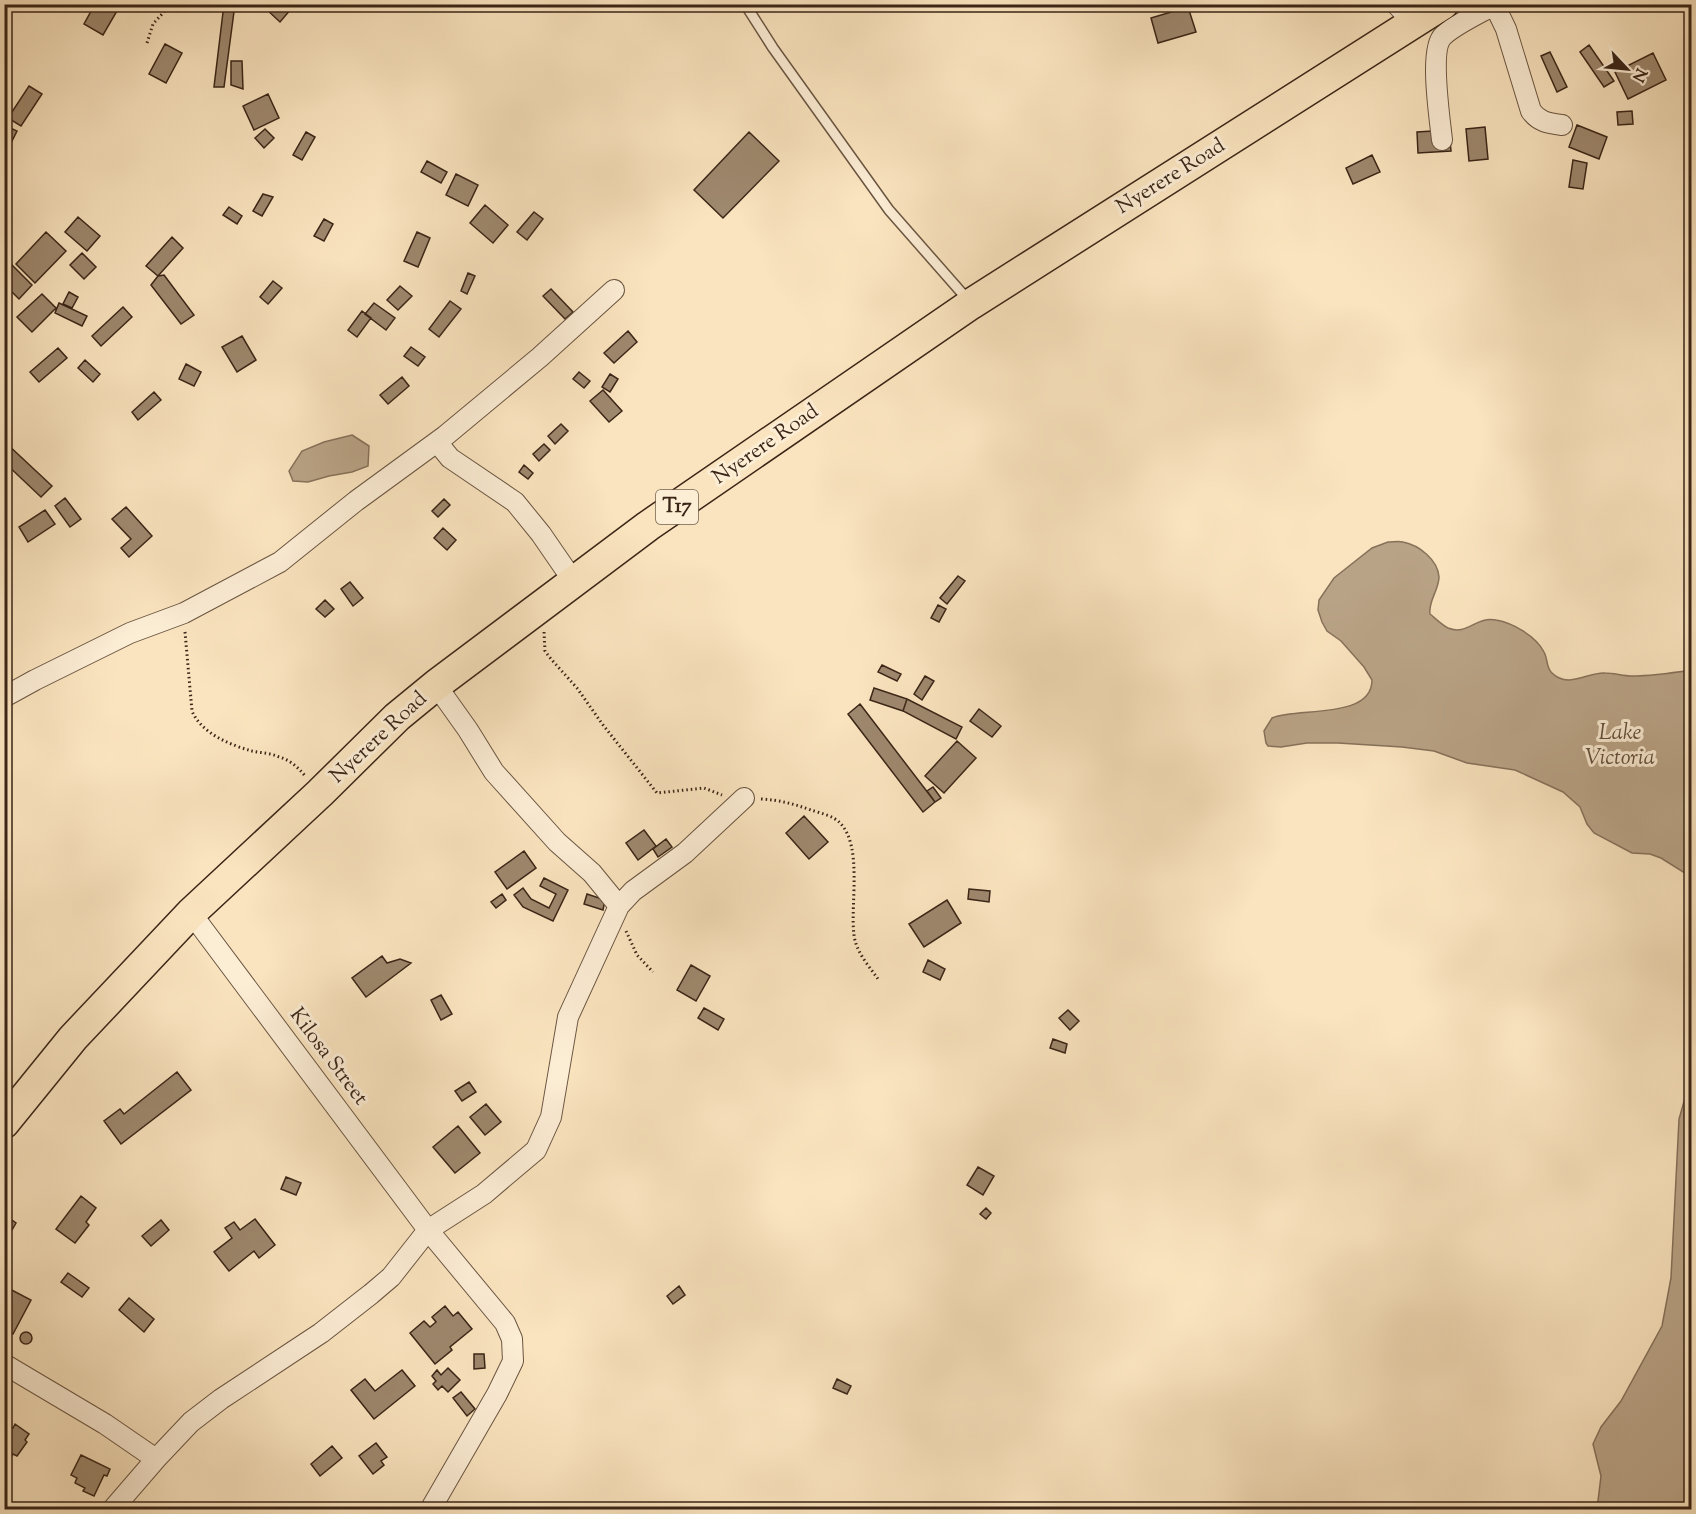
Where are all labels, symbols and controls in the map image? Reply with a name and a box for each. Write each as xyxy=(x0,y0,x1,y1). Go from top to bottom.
north arrow xyxy=(1597,39,1657,99)
text: N xyxy=(1625,64,1651,85)
street label: Nyerere Road xyxy=(1111,131,1231,222)
street label: Nyerere Road xyxy=(707,397,825,493)
road number: T17 xyxy=(656,490,698,524)
street label: Nyerere Road xyxy=(324,685,434,791)
water label: Lake Victoria xyxy=(1585,718,1655,775)
street label: Kilosa Street xyxy=(281,1002,375,1112)

